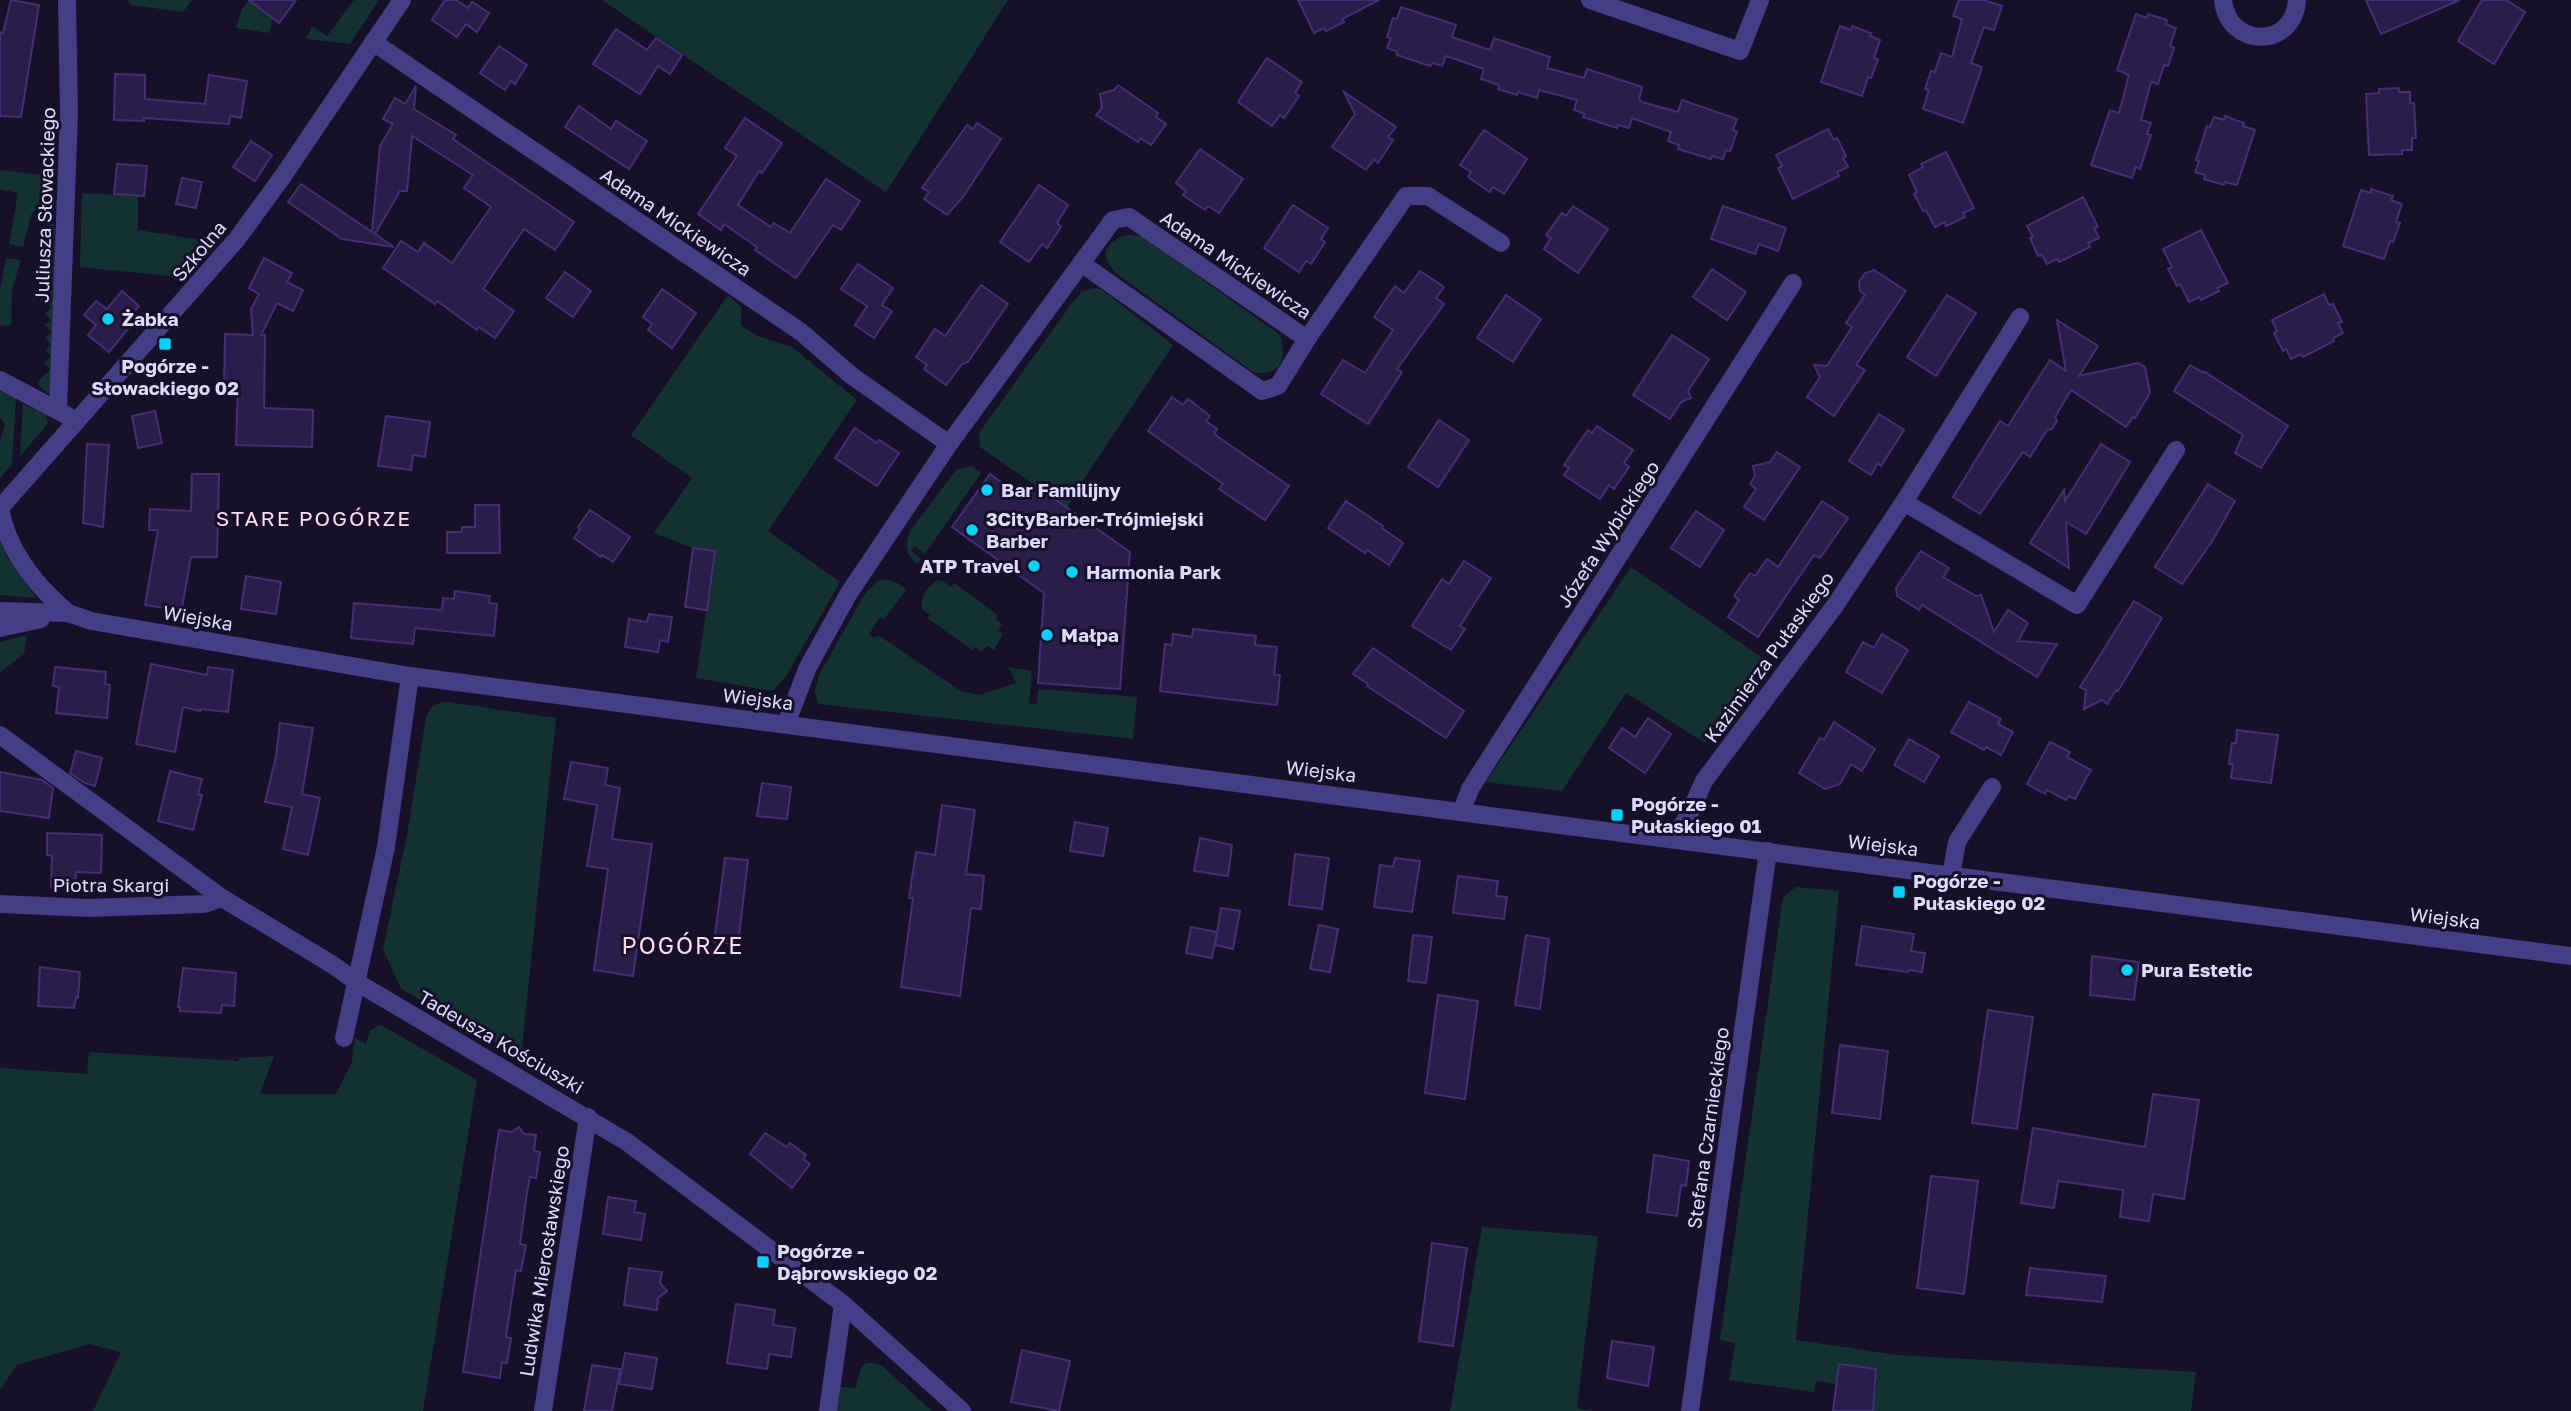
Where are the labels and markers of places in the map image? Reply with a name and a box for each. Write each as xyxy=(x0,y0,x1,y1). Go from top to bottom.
place label: Żabka xyxy=(122,307,179,330)
marker: Żabka xyxy=(100,311,116,327)
marker: Pogórze - Słowackiego 02 xyxy=(157,336,173,352)
place label: Pogórze - Słowackiego 02 xyxy=(91,354,239,399)
place label: Bar Familijny xyxy=(1001,478,1121,501)
marker: Bar Familijny xyxy=(979,482,995,498)
place label: 3CityBarber-Trójmiejski Barber xyxy=(986,507,1204,552)
marker: 3CityBarber-Trójmiejski Barber xyxy=(964,522,980,538)
place label: ATP Travel xyxy=(920,554,1020,577)
marker: ATP Travel xyxy=(1026,558,1042,574)
place label: Harmonia Park xyxy=(1086,560,1221,583)
marker: Harmonia Park xyxy=(1064,564,1080,580)
place label: Małpa xyxy=(1061,623,1119,646)
marker: Małpa xyxy=(1039,627,1055,643)
place label: Pogórze - Pułaskiego 01 xyxy=(1631,792,1762,837)
marker: Pogórze - Pułaskiego 01 xyxy=(1609,807,1625,823)
place label: Pogórze - Pułaskiego 02 xyxy=(1913,869,2045,914)
marker: Pogórze - Pułaskiego 02 xyxy=(1891,884,1907,900)
place label: Pura Estetic xyxy=(2141,958,2253,981)
marker: Pura Estetic xyxy=(2119,962,2135,978)
place label: Pogórze - Dąbrowskiego 02 xyxy=(777,1239,937,1284)
marker: Pogórze - Dąbrowskiego 02 xyxy=(755,1254,771,1270)

